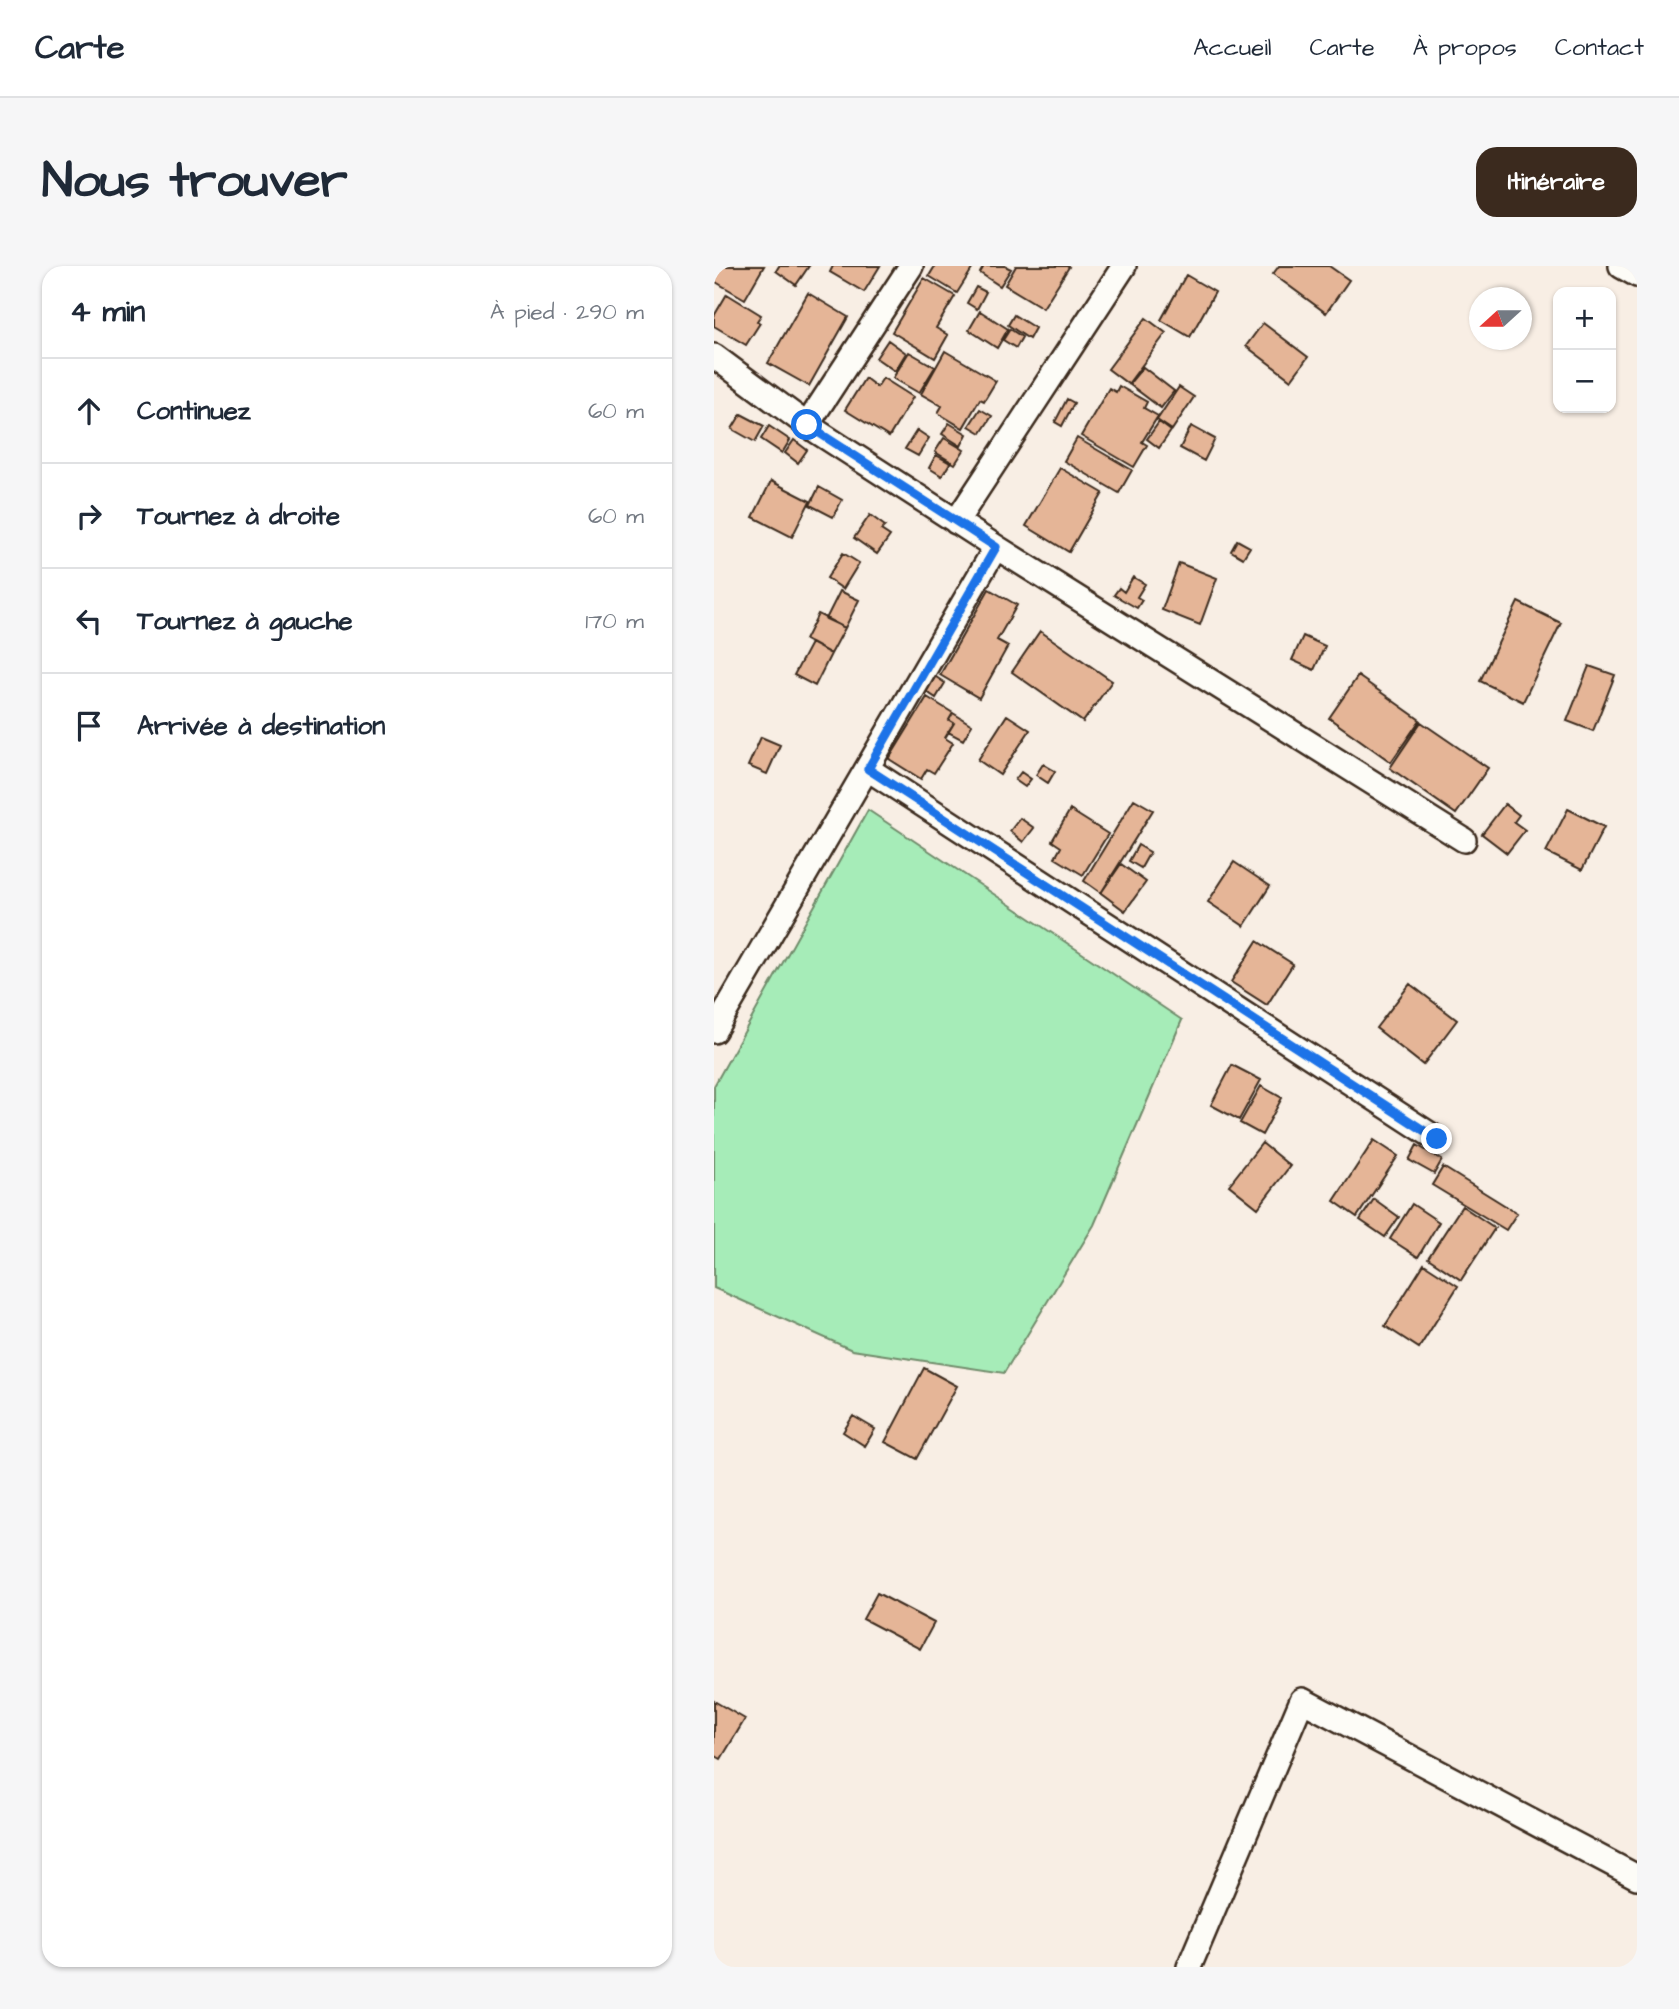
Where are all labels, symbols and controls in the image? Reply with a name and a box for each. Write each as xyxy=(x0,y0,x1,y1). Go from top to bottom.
text: Carte xyxy=(35,25,125,71)
text: Accueil xyxy=(1193,31,1272,65)
text: Carte xyxy=(1310,31,1375,65)
text: À propos xyxy=(1413,31,1517,65)
text: Contact xyxy=(1555,31,1644,65)
button: Itinéraire xyxy=(1476,147,1637,217)
text: Nous trouver xyxy=(42,148,348,216)
north arrow xyxy=(1469,287,1532,350)
map controls xyxy=(1553,287,1616,413)
button: + xyxy=(1553,287,1616,350)
text: 4 min xyxy=(70,291,145,333)
text: À pied · 290 m xyxy=(490,296,644,328)
button: − xyxy=(1553,350,1616,413)
icon: ahead xyxy=(70,392,108,430)
text: Continuez xyxy=(137,393,251,429)
text: 60 m xyxy=(588,395,644,427)
route start xyxy=(791,409,822,440)
icon: right xyxy=(70,497,108,535)
text: Tournez à droite xyxy=(137,498,340,534)
text: 60 m xyxy=(588,500,644,532)
icon: left xyxy=(70,602,108,640)
text: Tournez à gauche xyxy=(137,603,353,639)
text: 170 m xyxy=(585,605,644,637)
icon: arrive xyxy=(70,707,108,745)
text: Arrivée à destination xyxy=(137,708,385,744)
route end xyxy=(1421,1123,1452,1154)

